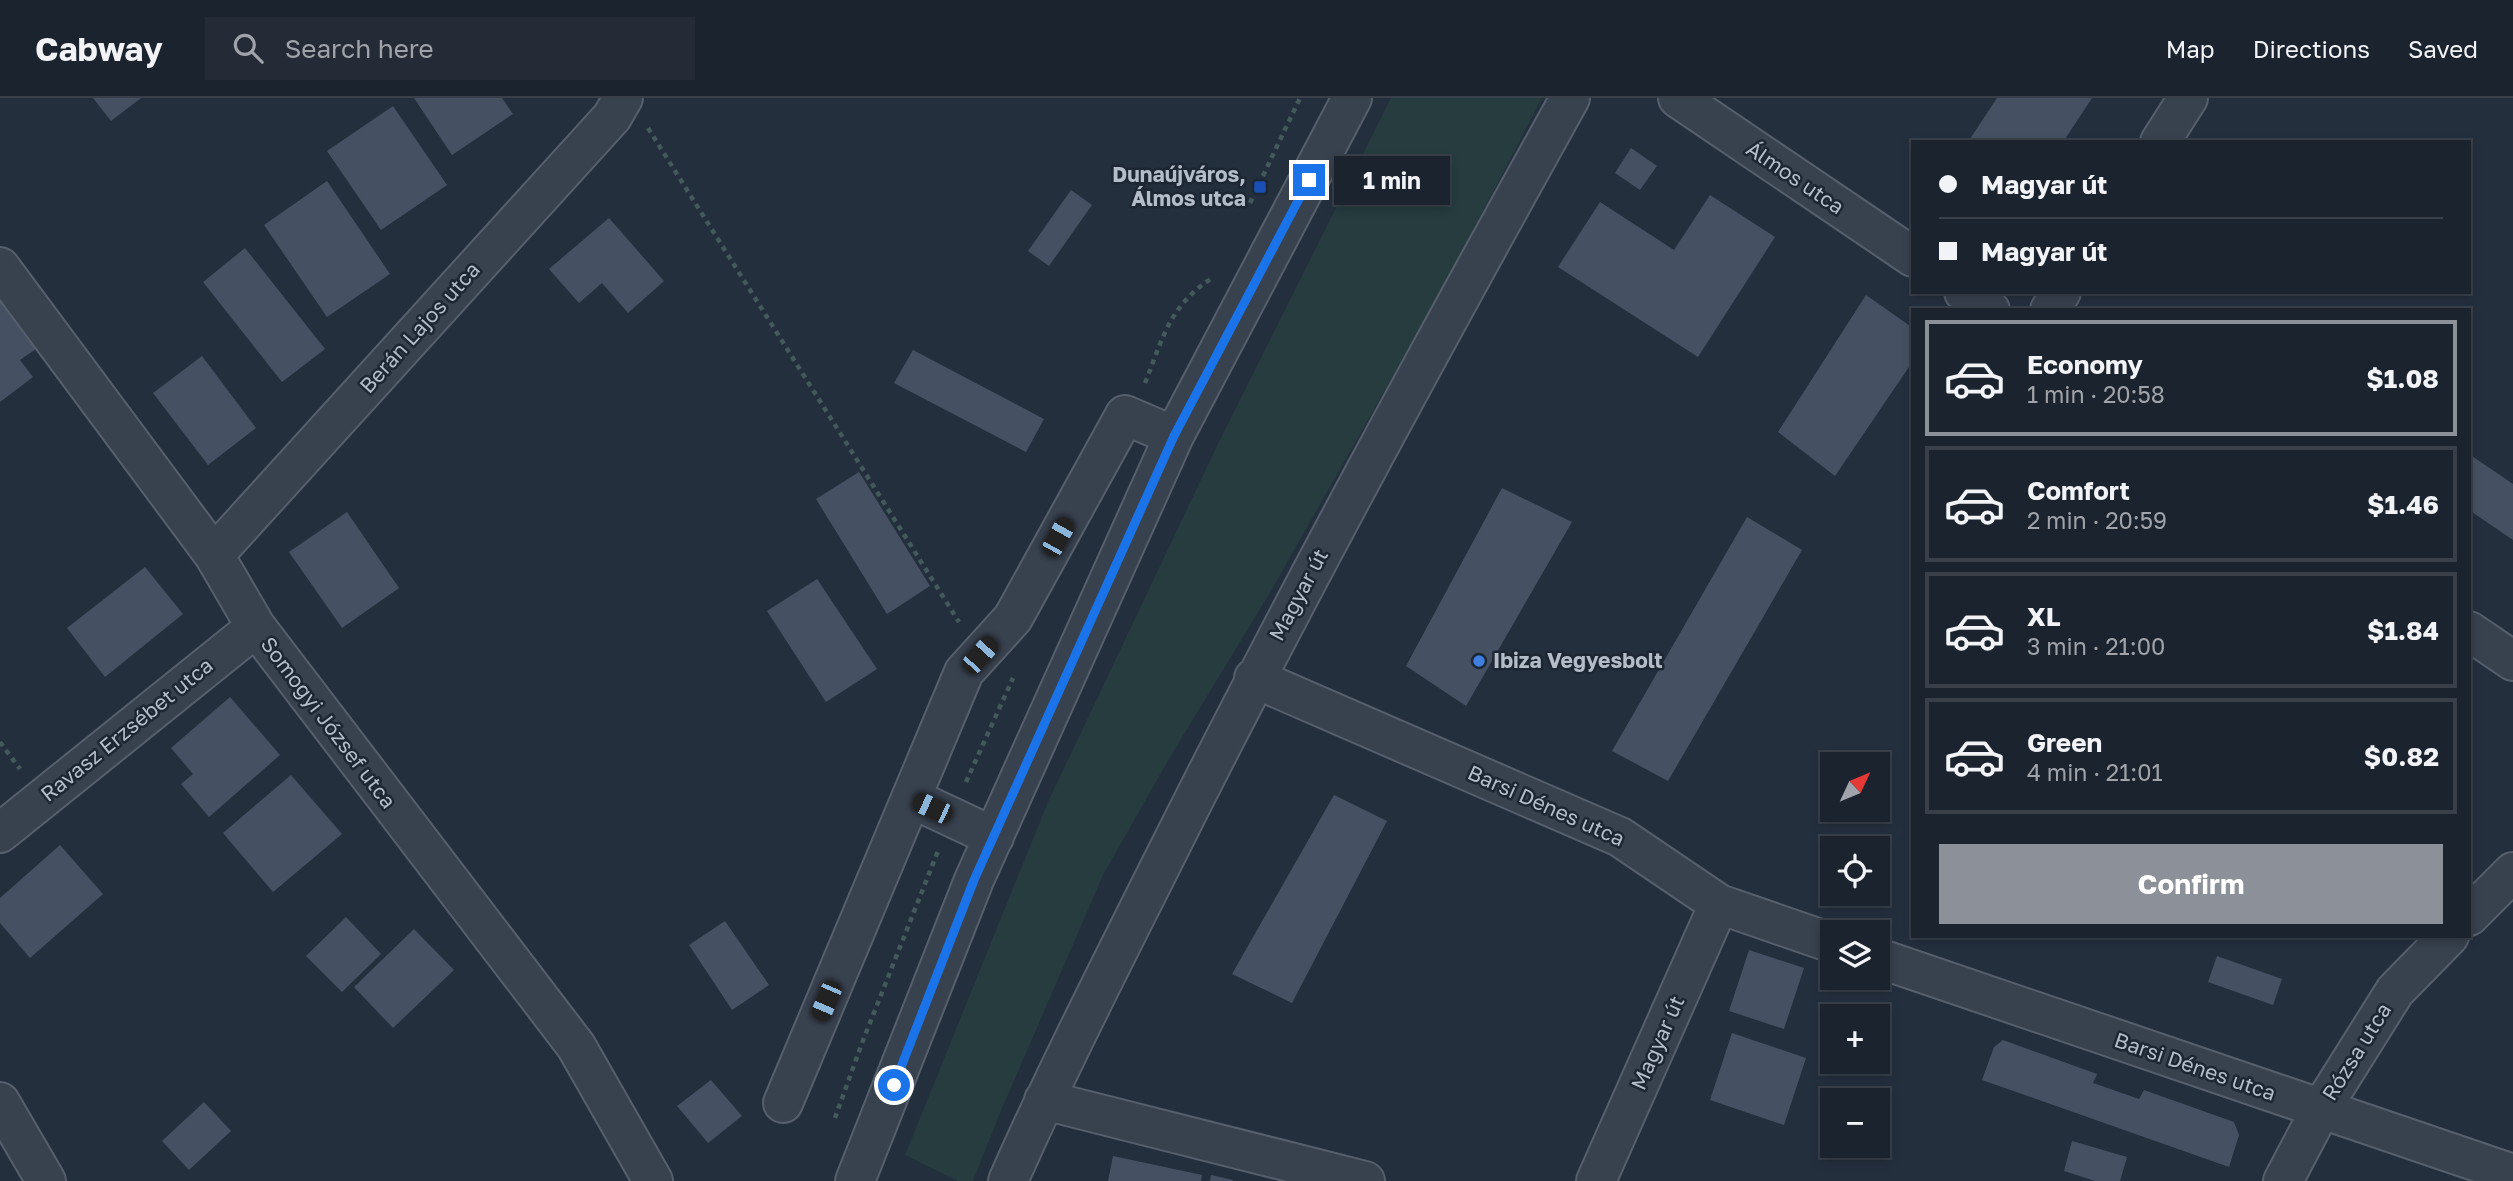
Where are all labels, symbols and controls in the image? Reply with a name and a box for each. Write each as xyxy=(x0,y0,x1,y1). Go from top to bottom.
search box xyxy=(205,17,695,80)
text: Cabway xyxy=(35,29,163,68)
icon: search xyxy=(229,29,267,67)
text: Search here xyxy=(285,33,434,64)
text: Map xyxy=(2166,34,2215,63)
text: Directions xyxy=(2253,34,2370,63)
text: Saved xyxy=(2408,34,2478,63)
street label: Álmos utca xyxy=(1742,135,1849,219)
callout: 1 min xyxy=(1334,155,1449,204)
place label: Dunaújváros, Álmos utca xyxy=(1112,161,1246,211)
route end xyxy=(1293,164,1325,196)
text: 1 min xyxy=(1363,166,1421,194)
text: Magyar út xyxy=(1981,169,2108,200)
marker: Dunaújváros, Álmos utca xyxy=(1252,179,1268,195)
text: Magyar út xyxy=(1981,236,2108,267)
street label: Berán Lajos utca xyxy=(354,256,485,398)
icon: car xyxy=(1943,347,2006,410)
text: Economy xyxy=(2027,349,2143,380)
text: $1.08 xyxy=(2366,363,2439,394)
text: 1 min · 20:58 xyxy=(2027,380,2165,408)
icon: car xyxy=(1943,473,2006,536)
text: Comfort xyxy=(2027,475,2130,506)
text: $1.46 xyxy=(2367,489,2439,520)
text: 2 min · 20:59 xyxy=(2027,506,2167,534)
car xyxy=(1039,514,1078,560)
street label: Magyar út xyxy=(1263,544,1333,645)
icon: car xyxy=(1943,599,2006,662)
text: XL xyxy=(2027,601,2061,632)
text: $1.84 xyxy=(2367,615,2439,646)
street label: Somogyi József utca xyxy=(256,631,402,813)
car xyxy=(959,632,1002,678)
text: 3 min · 21:00 xyxy=(2027,632,2165,660)
place label: Ibiza Vegyesbolt xyxy=(1493,647,1663,673)
street label: Ravasz Erzsébet utca xyxy=(35,652,218,807)
marker: Ibiza Vegyesbolt xyxy=(1471,653,1487,669)
icon: car xyxy=(1943,725,2006,788)
text: Green xyxy=(2027,727,2102,758)
text: $0.82 xyxy=(2364,741,2439,772)
north arrow xyxy=(1820,752,1890,822)
map controls xyxy=(1820,752,1890,1158)
text: 4 min · 21:01 xyxy=(2027,758,2163,786)
street label: Barsi Dénes utca xyxy=(1464,759,1629,851)
car xyxy=(909,790,956,826)
button: locate xyxy=(1820,836,1890,906)
button: Confirm xyxy=(1939,844,2443,924)
button: layers xyxy=(1820,920,1890,990)
car xyxy=(809,978,844,1024)
street label: Magyar út xyxy=(1625,991,1689,1094)
street label: Rózsa utca xyxy=(2316,998,2396,1105)
button: + xyxy=(1820,1004,1890,1074)
street label: Barsi Dénes utca xyxy=(2111,1026,2279,1106)
route start xyxy=(878,1069,910,1101)
button: − xyxy=(1820,1088,1890,1158)

